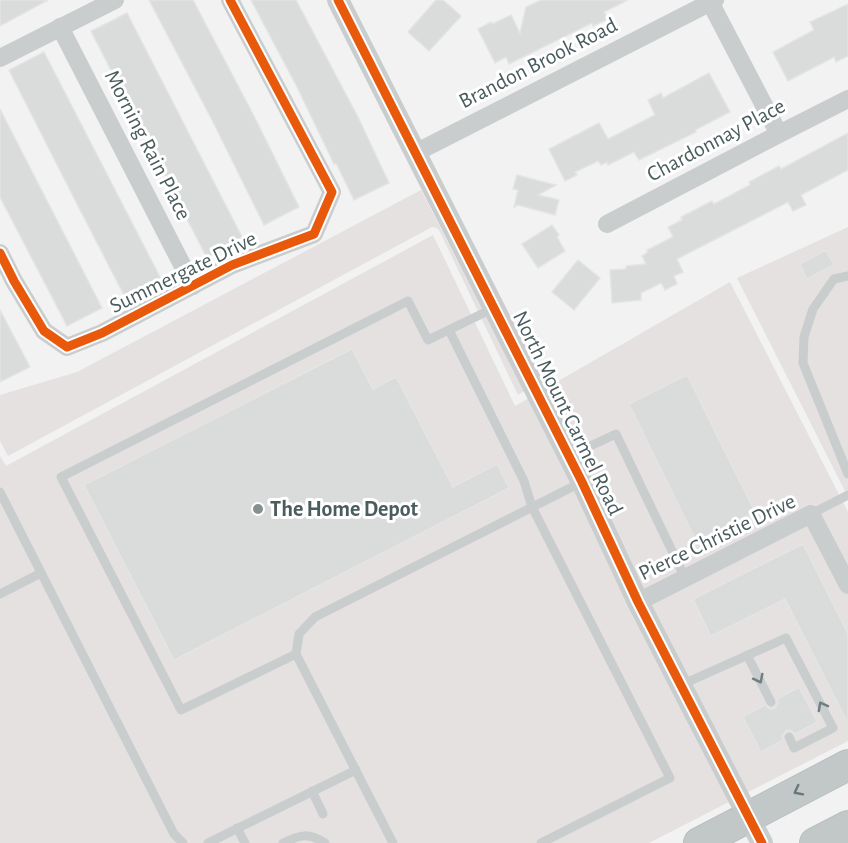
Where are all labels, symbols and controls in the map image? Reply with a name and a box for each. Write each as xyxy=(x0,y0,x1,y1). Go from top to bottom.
street label: Brandon Brook Road xyxy=(455,14,621,112)
street label: Morning Rain Place xyxy=(101,67,195,223)
street label: Chardonnay Place xyxy=(643,94,789,186)
street label: Summergate Drive xyxy=(106,227,260,317)
street label: North Mount Carmel Road xyxy=(509,307,627,519)
street label: Pierce Christie Drive xyxy=(635,490,799,584)
place label: The Home Depot xyxy=(270,498,419,520)
marker: The Home Depot xyxy=(251,502,265,516)
one-way arrow xyxy=(751,672,763,683)
one-way arrow xyxy=(818,702,829,713)
one-way arrow xyxy=(794,784,805,795)

